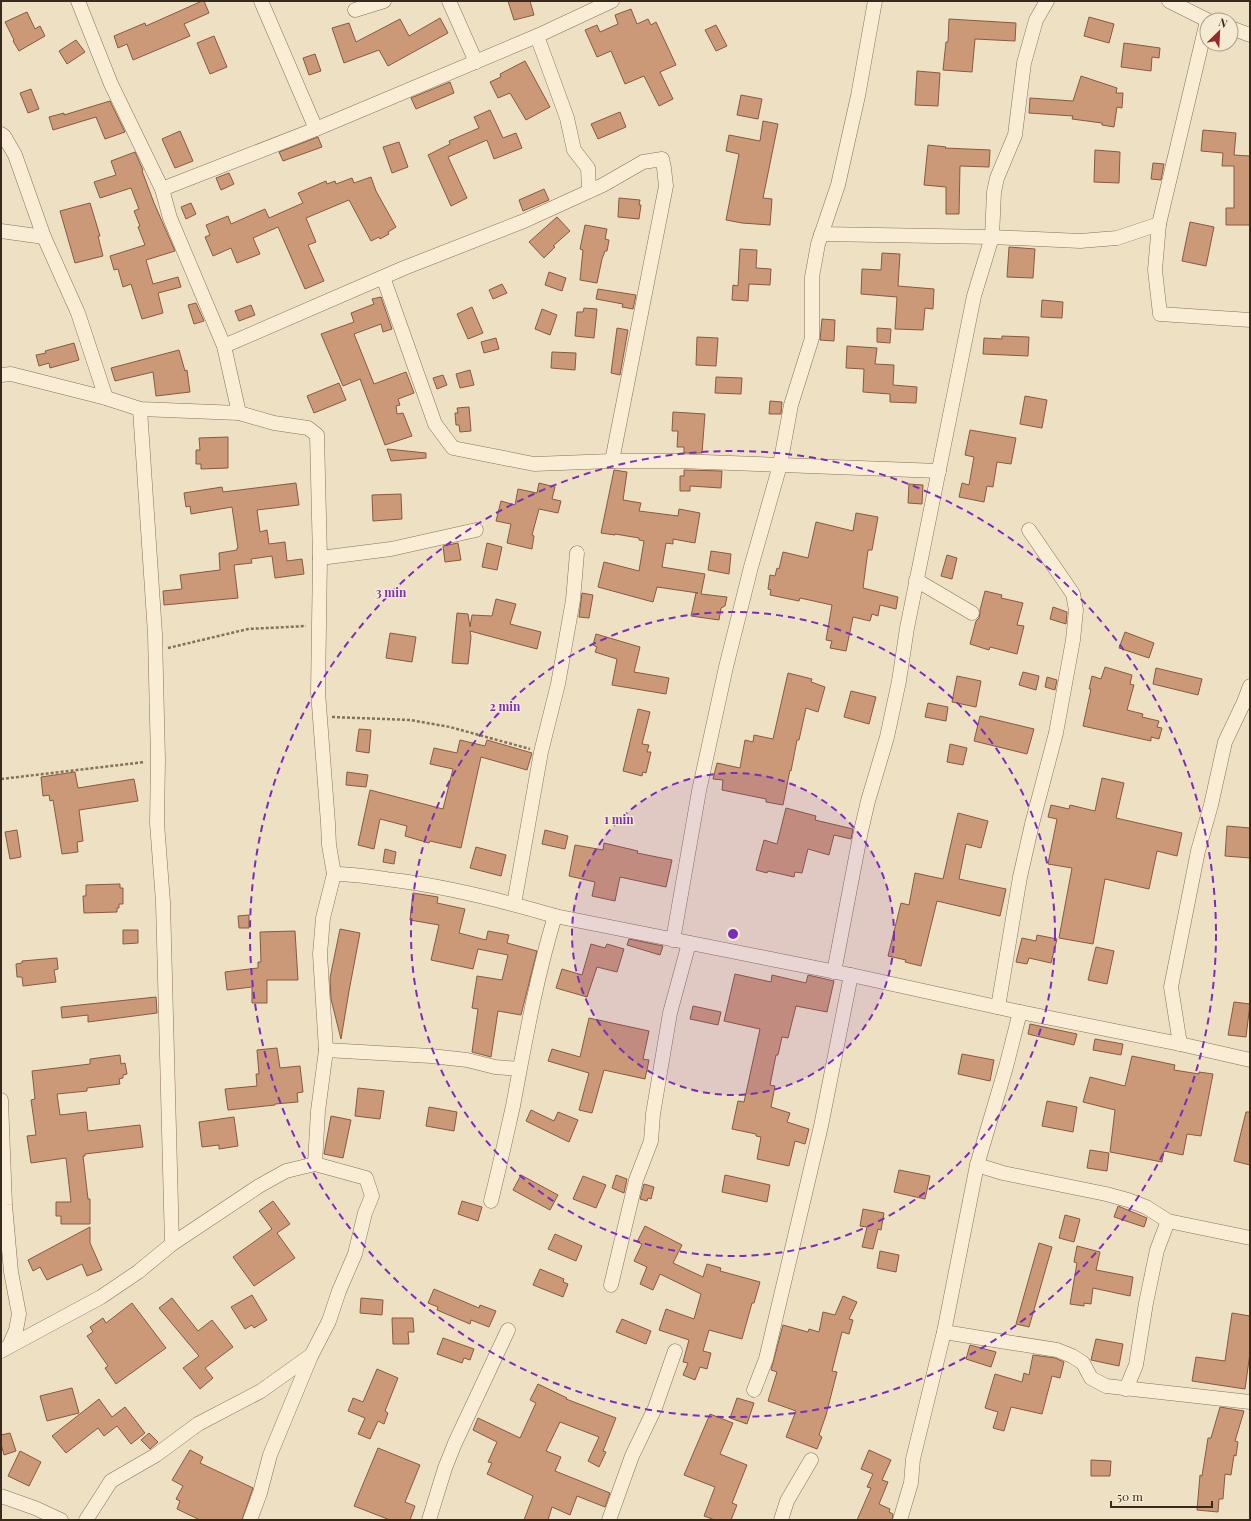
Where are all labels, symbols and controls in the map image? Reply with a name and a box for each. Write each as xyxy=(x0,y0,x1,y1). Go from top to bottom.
north arrow xyxy=(1199,12,1239,52)
text: N xyxy=(1217,14,1230,31)
text: 3 min xyxy=(376,584,407,600)
text: 2 min xyxy=(490,698,521,714)
text: 1 min xyxy=(604,811,634,827)
centre of rings xyxy=(726,927,740,941)
scale bar xyxy=(1111,1483,1212,1509)
text: 50 m xyxy=(1117,1488,1143,1504)

